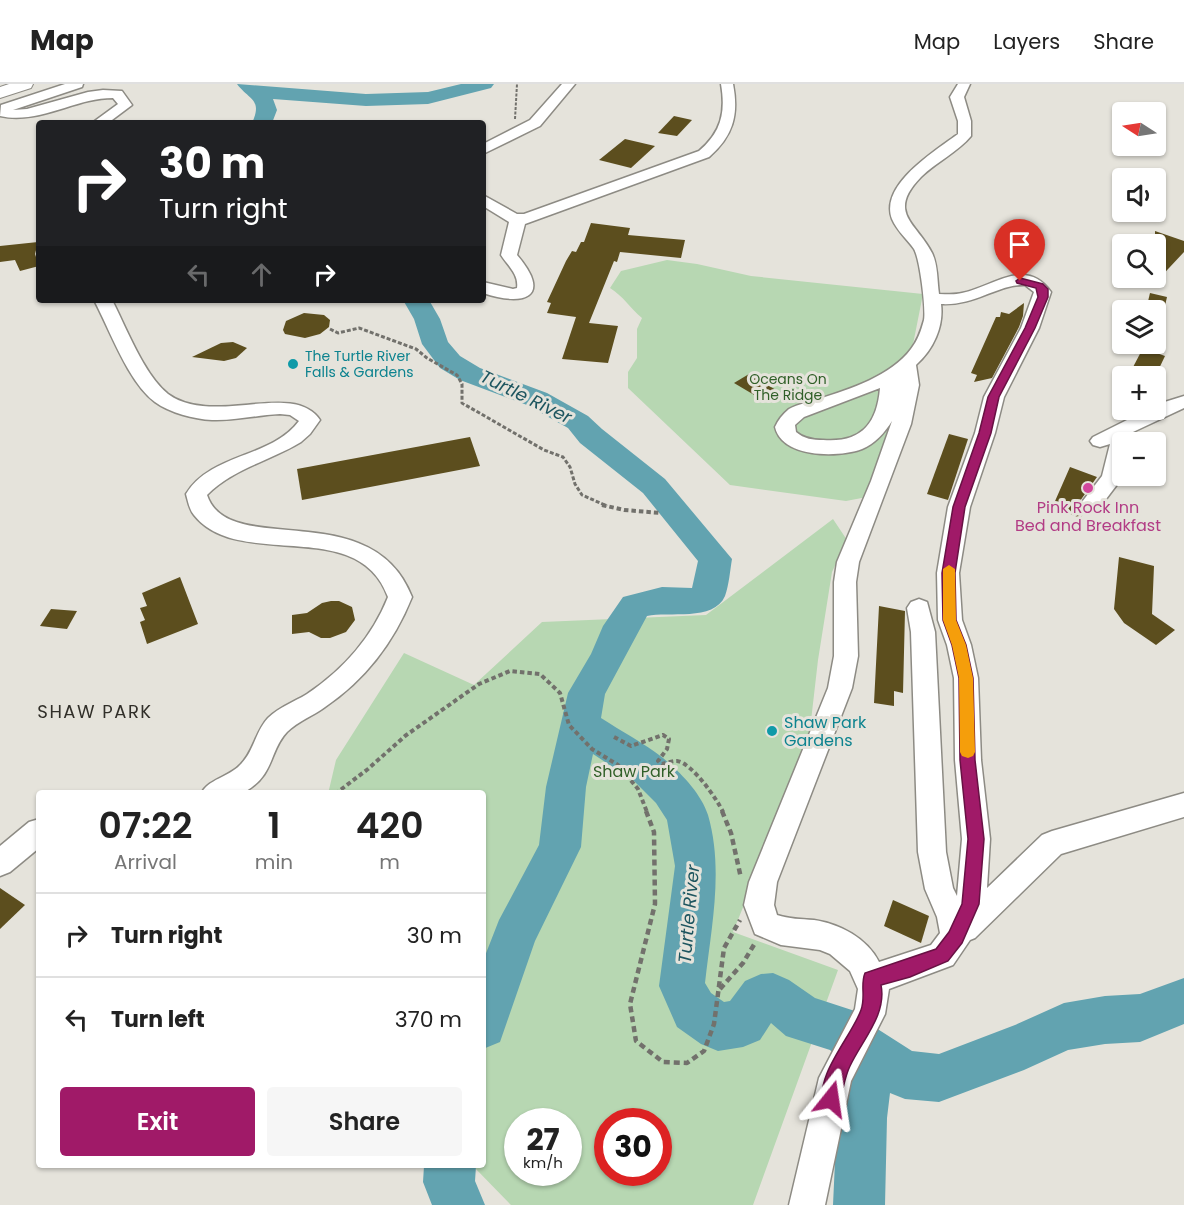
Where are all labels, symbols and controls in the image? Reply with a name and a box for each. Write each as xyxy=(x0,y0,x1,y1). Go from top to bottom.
text: Map xyxy=(30,21,94,60)
text: Map xyxy=(914,27,960,56)
text: Layers xyxy=(993,27,1060,56)
text: Share xyxy=(1093,27,1154,56)
north arrow xyxy=(1112,102,1166,156)
map controls xyxy=(1112,102,1166,486)
text: 30 m xyxy=(159,134,265,193)
icon: right xyxy=(60,144,138,222)
button: sound xyxy=(1112,168,1166,222)
text: Turn right xyxy=(159,190,288,227)
pin xyxy=(994,219,1045,281)
icon: arrive xyxy=(1003,228,1036,261)
button: search xyxy=(1112,234,1166,288)
icon: left xyxy=(182,258,215,291)
icon: ahead xyxy=(245,258,278,291)
icon: right xyxy=(308,258,341,291)
button: layers xyxy=(1112,300,1166,354)
place label: The Turtle River Falls & Gardens xyxy=(305,346,414,382)
marker: The Turtle River Falls & Gardens xyxy=(286,357,300,371)
water label: Turtle River xyxy=(476,364,577,430)
button: + xyxy=(1112,366,1166,420)
park label: Oceans On The Ridge xyxy=(749,369,827,405)
button: − xyxy=(1112,432,1166,486)
marker: Pink Rock Inn Bed and Breakfast xyxy=(1081,481,1095,495)
place label: Pink Rock Inn Bed and Breakfast xyxy=(1015,496,1161,537)
district label: SHAW PARK xyxy=(37,699,153,724)
place label: Shaw Park Gardens xyxy=(784,711,867,752)
marker: Shaw Park Gardens xyxy=(765,724,779,738)
park label: Shaw Park xyxy=(593,760,676,783)
text: 07:22 xyxy=(99,800,192,851)
text: 1 xyxy=(267,800,281,851)
text: 420 xyxy=(356,800,423,851)
text: Arrival xyxy=(114,848,177,876)
text: min xyxy=(255,848,293,876)
text: m xyxy=(379,848,400,876)
water label: Turtle River xyxy=(672,862,705,964)
icon: right xyxy=(60,919,93,952)
text: Turn right xyxy=(111,920,222,951)
text: 30 m xyxy=(407,920,462,951)
icon: left xyxy=(60,1003,93,1036)
text: Turn left xyxy=(111,1004,205,1035)
text: 370 m xyxy=(395,1004,462,1035)
position arrow xyxy=(799,1067,863,1131)
button: Exit xyxy=(60,1087,255,1156)
button: Share xyxy=(267,1087,462,1156)
speed limit sign: 30 xyxy=(594,1108,672,1186)
text: 27 xyxy=(526,1118,560,1161)
text: km/h xyxy=(523,1152,563,1173)

